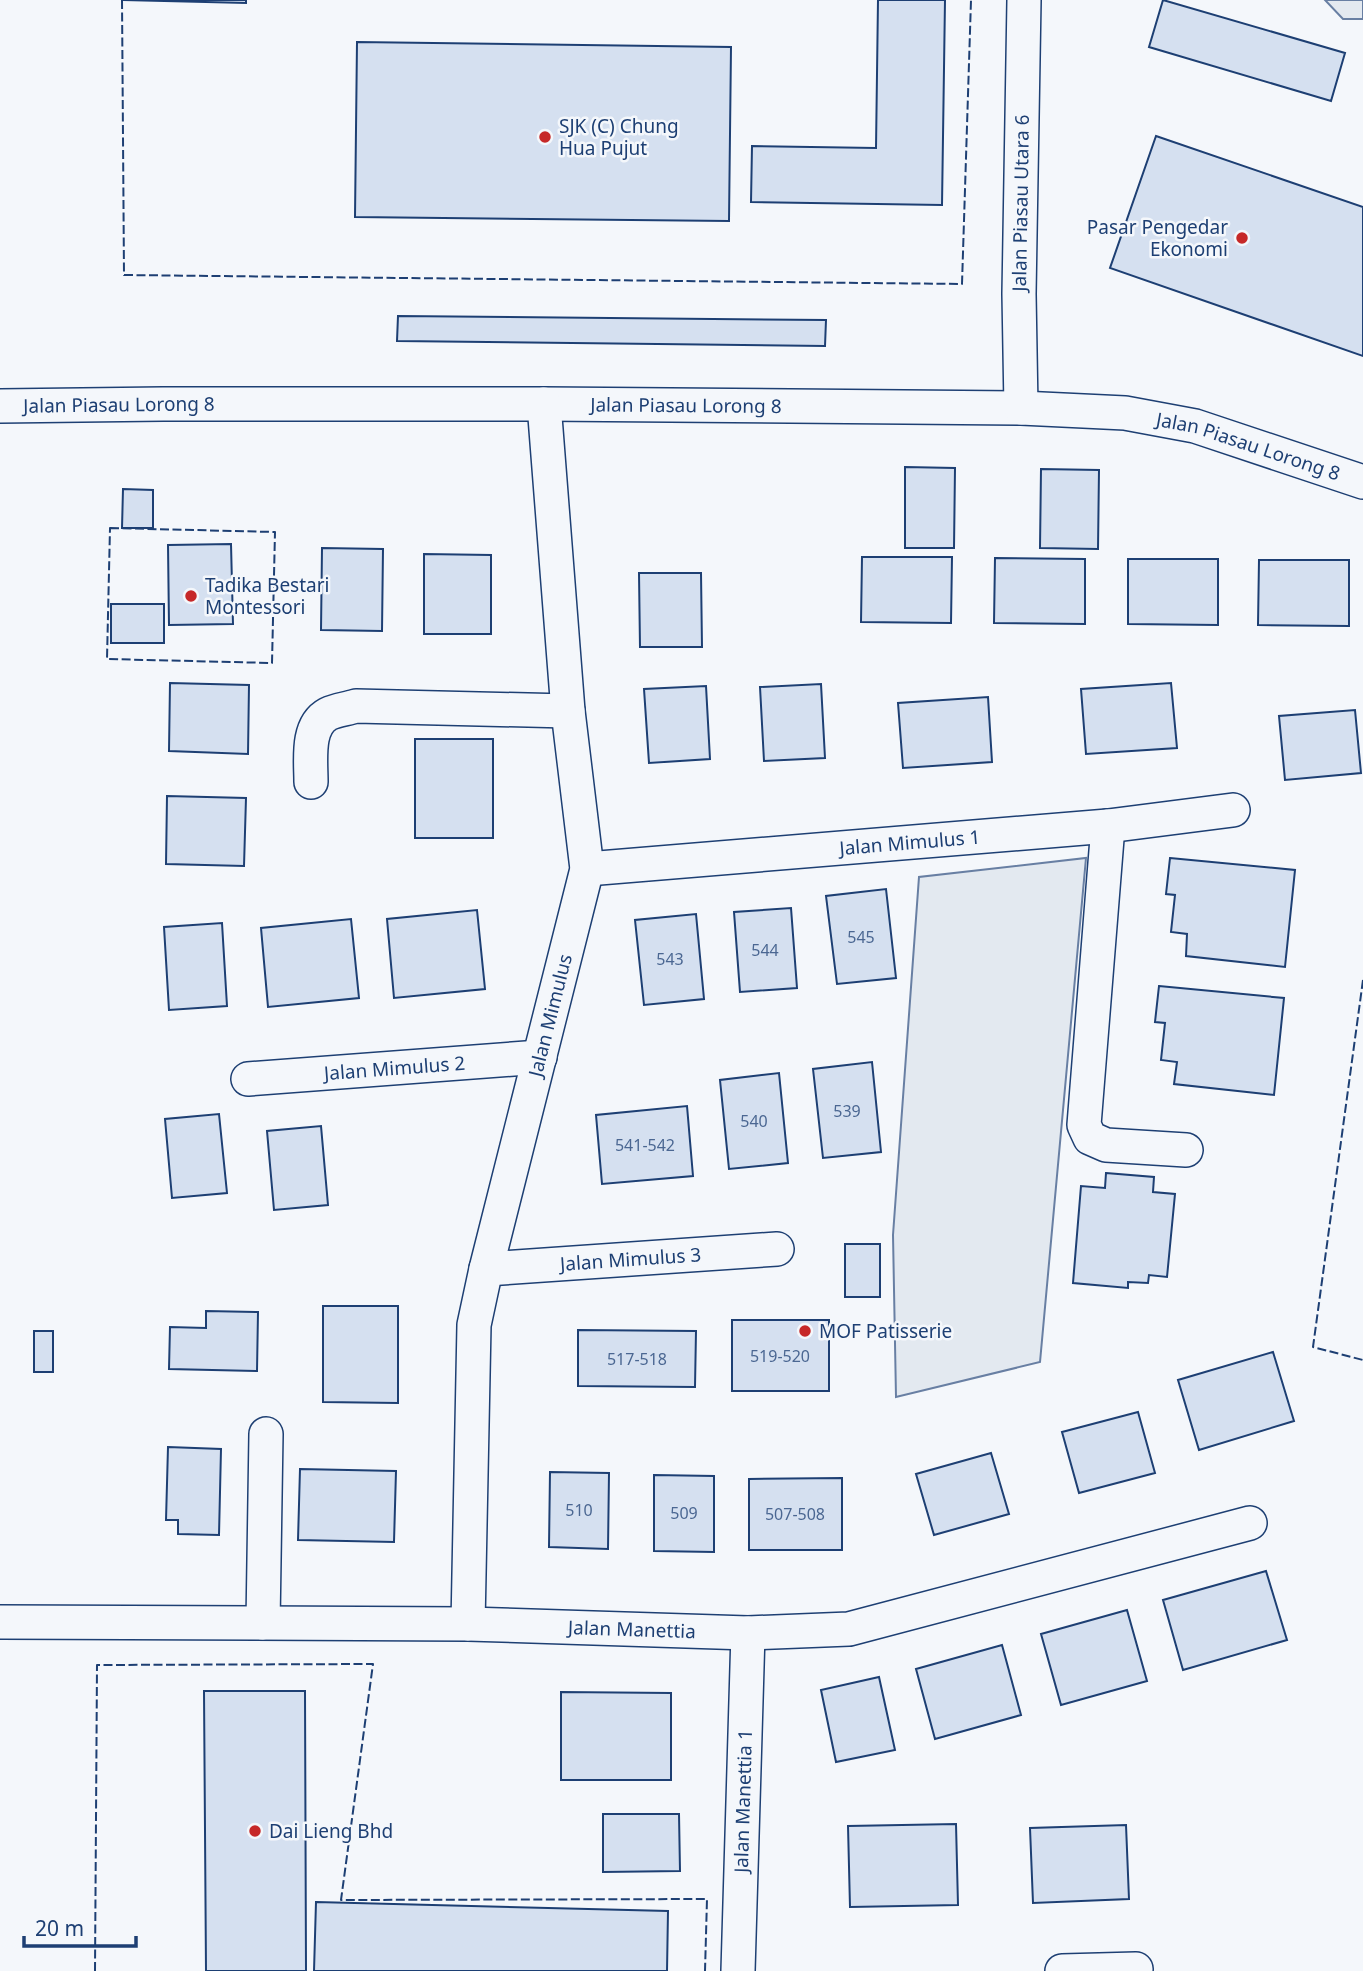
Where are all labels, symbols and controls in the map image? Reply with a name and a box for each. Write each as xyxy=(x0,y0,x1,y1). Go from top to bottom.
place label: SJK (C) Chung Hua Pujut xyxy=(559,113,679,161)
street label: Jalan Piasau Utara 6 xyxy=(1006,114,1035,294)
marker: SJK (C) Chung Hua Pujut xyxy=(537,129,553,145)
place label: Pasar Pengedar Ekonomi xyxy=(1087,214,1228,262)
marker: Pasar Pengedar Ekonomi xyxy=(1234,230,1250,246)
street label: Jalan Piasau Lorong 8 xyxy=(21,391,215,419)
street label: Jalan Piasau Lorong 8 xyxy=(588,391,782,419)
street label: Jalan Piasau Lorong 8 xyxy=(1152,406,1344,487)
place label: Tadika Bestari Montessori xyxy=(205,572,329,620)
marker: Tadika Bestari Montessori xyxy=(183,588,199,604)
street label: Jalan Mimulus 1 xyxy=(836,824,981,861)
house number: 545 xyxy=(847,926,875,948)
house number: 544 xyxy=(751,939,779,961)
house number: 543 xyxy=(656,948,684,970)
street label: Jalan Mimulus xyxy=(522,951,578,1081)
street label: Jalan Mimulus 2 xyxy=(321,1050,466,1086)
house number: 539 xyxy=(833,1100,861,1122)
house number: 540 xyxy=(740,1110,768,1132)
house number: 541-542 xyxy=(615,1134,675,1156)
street label: Jalan Mimulus 3 xyxy=(557,1241,702,1277)
place label: MOF Patisserie xyxy=(819,1318,952,1344)
marker: MOF Patisserie xyxy=(797,1323,813,1339)
house number: 519-520 xyxy=(750,1345,810,1367)
house number: 517-518 xyxy=(607,1348,667,1370)
house number: 510 xyxy=(565,1499,593,1521)
house number: 509 xyxy=(670,1502,698,1524)
house number: 507-508 xyxy=(765,1503,825,1525)
street label: Jalan Manettia xyxy=(566,1614,696,1644)
street label: Jalan Manettia 1 xyxy=(728,1729,758,1875)
place label: Dai Lieng Bhd xyxy=(269,1818,393,1844)
marker: Dai Lieng Bhd xyxy=(247,1823,263,1839)
scale bar xyxy=(24,1904,136,1948)
text: 20 m xyxy=(35,1914,84,1942)

